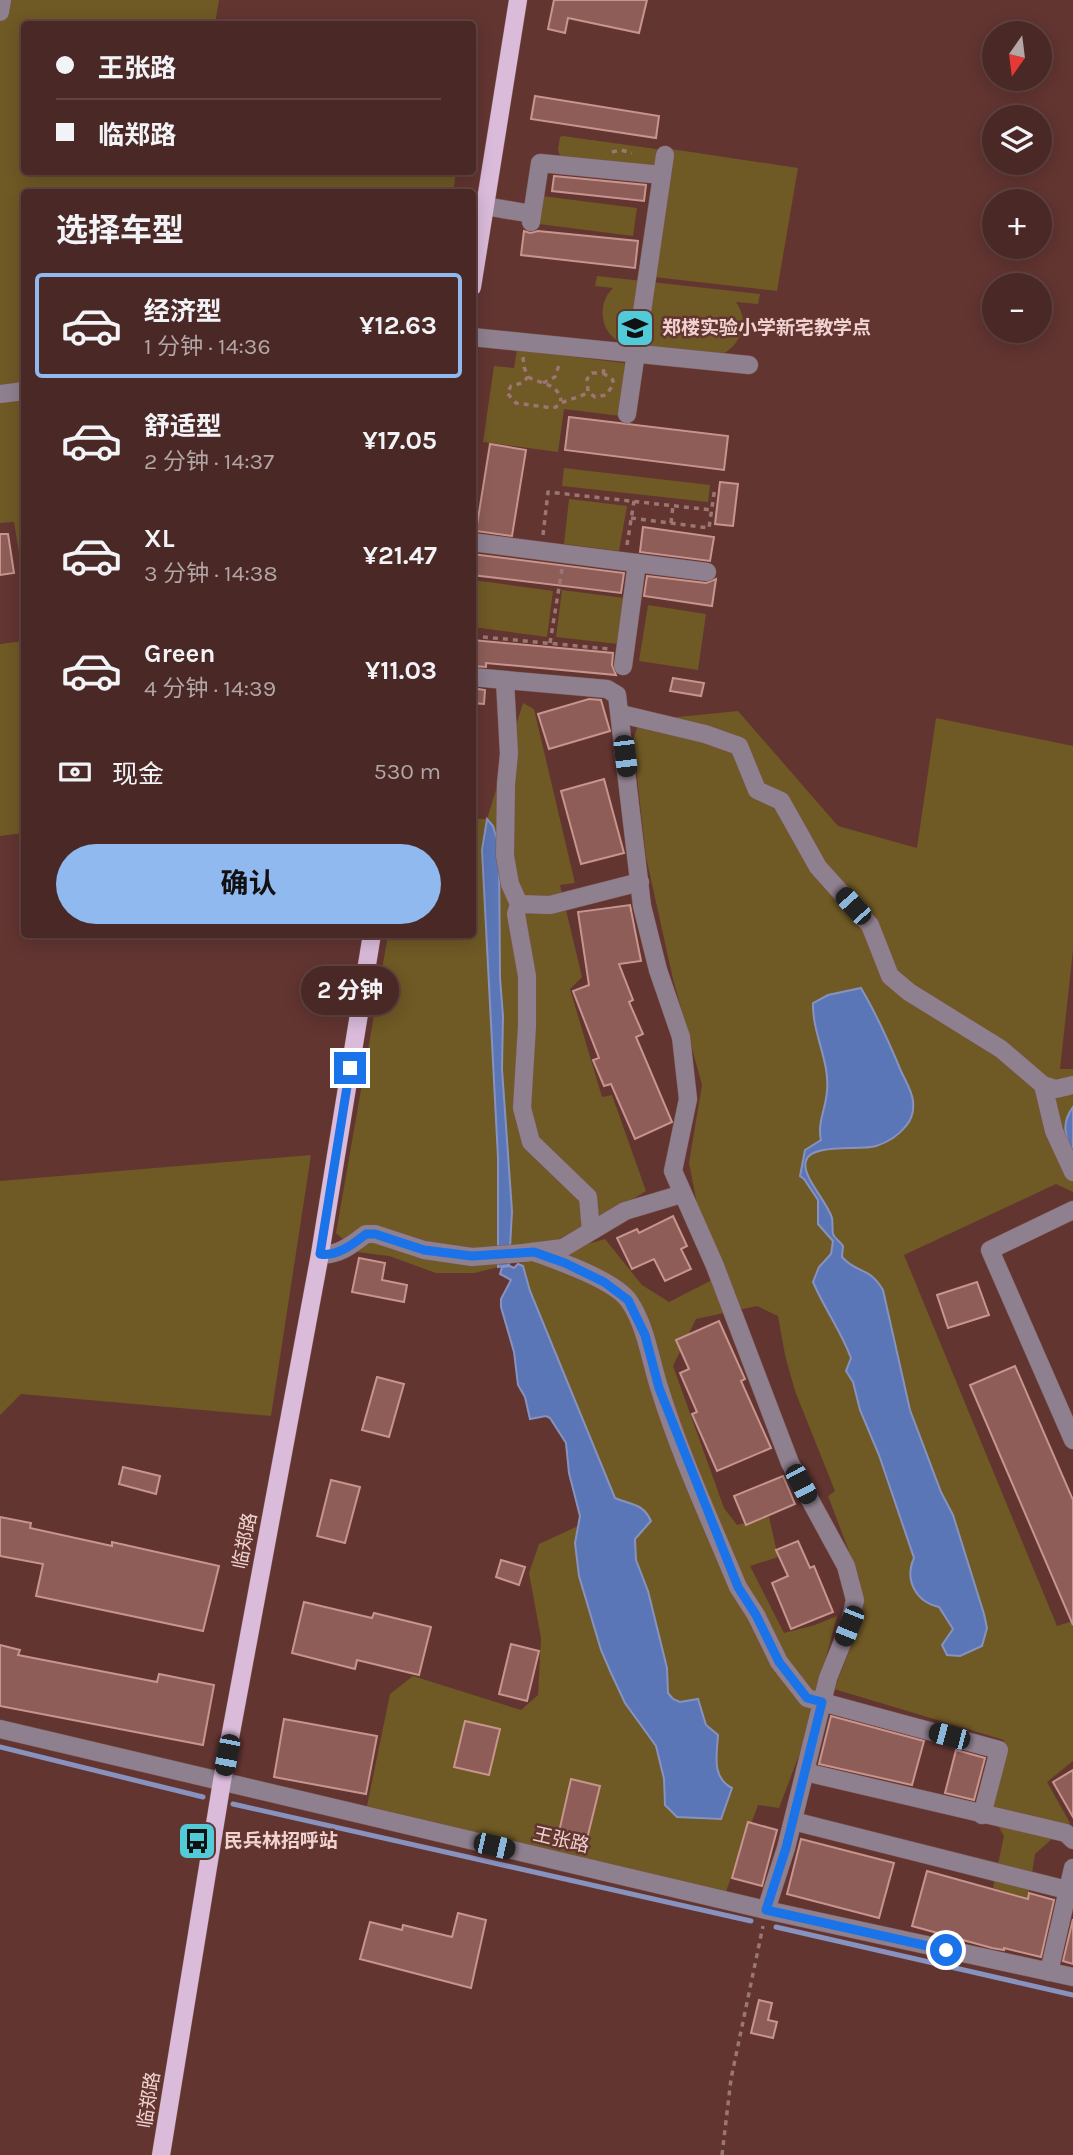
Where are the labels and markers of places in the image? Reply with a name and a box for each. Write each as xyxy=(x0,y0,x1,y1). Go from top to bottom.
school or university icon: 郑楼实验小学新宅教学点 xyxy=(614,307,656,349)
place label: 郑楼实验小学新宅教学点 xyxy=(662,317,871,339)
bus stop icon: 民兵林招呼站 xyxy=(176,1820,218,1862)
place label: 民兵林招呼站 xyxy=(224,1830,338,1852)

